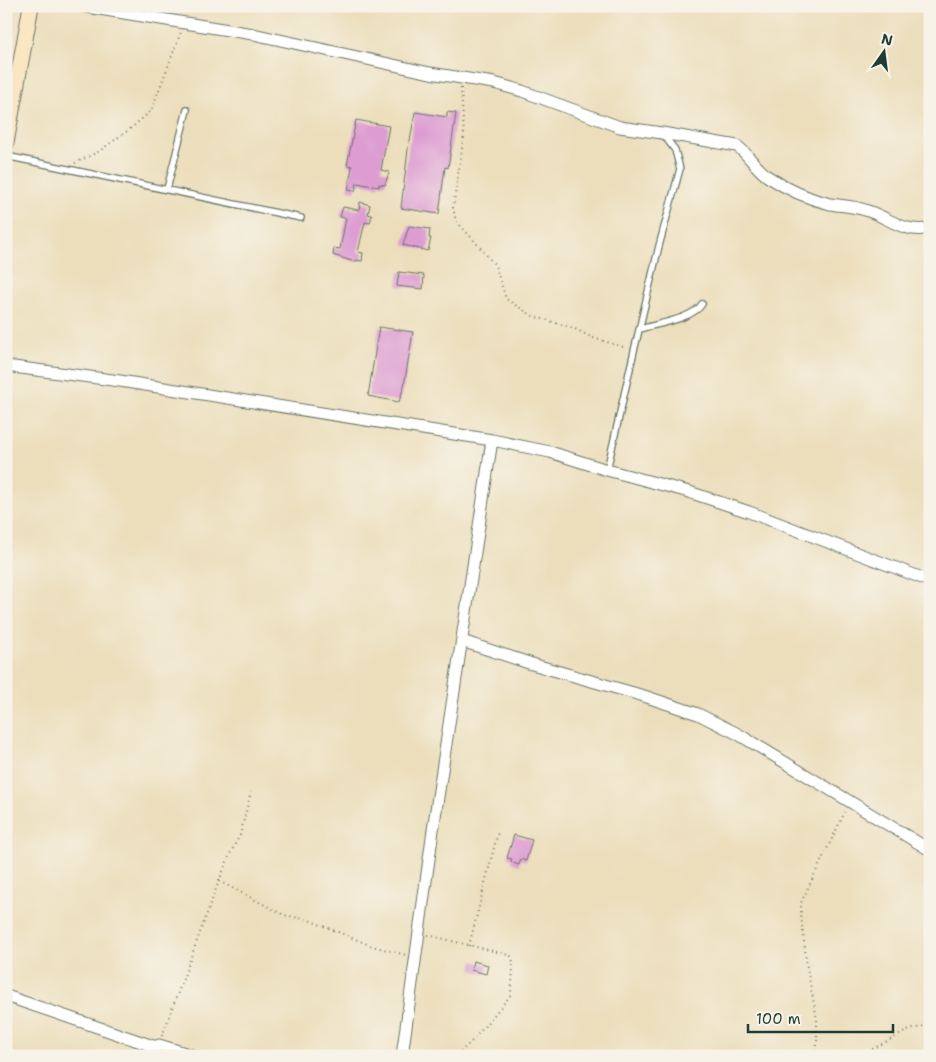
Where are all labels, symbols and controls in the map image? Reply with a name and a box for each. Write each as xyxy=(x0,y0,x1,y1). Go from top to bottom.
north arrow xyxy=(858,28,908,78)
text: N xyxy=(880,29,895,49)
scale bar xyxy=(748,1002,894,1034)
text: 100 m xyxy=(756,1009,801,1029)

